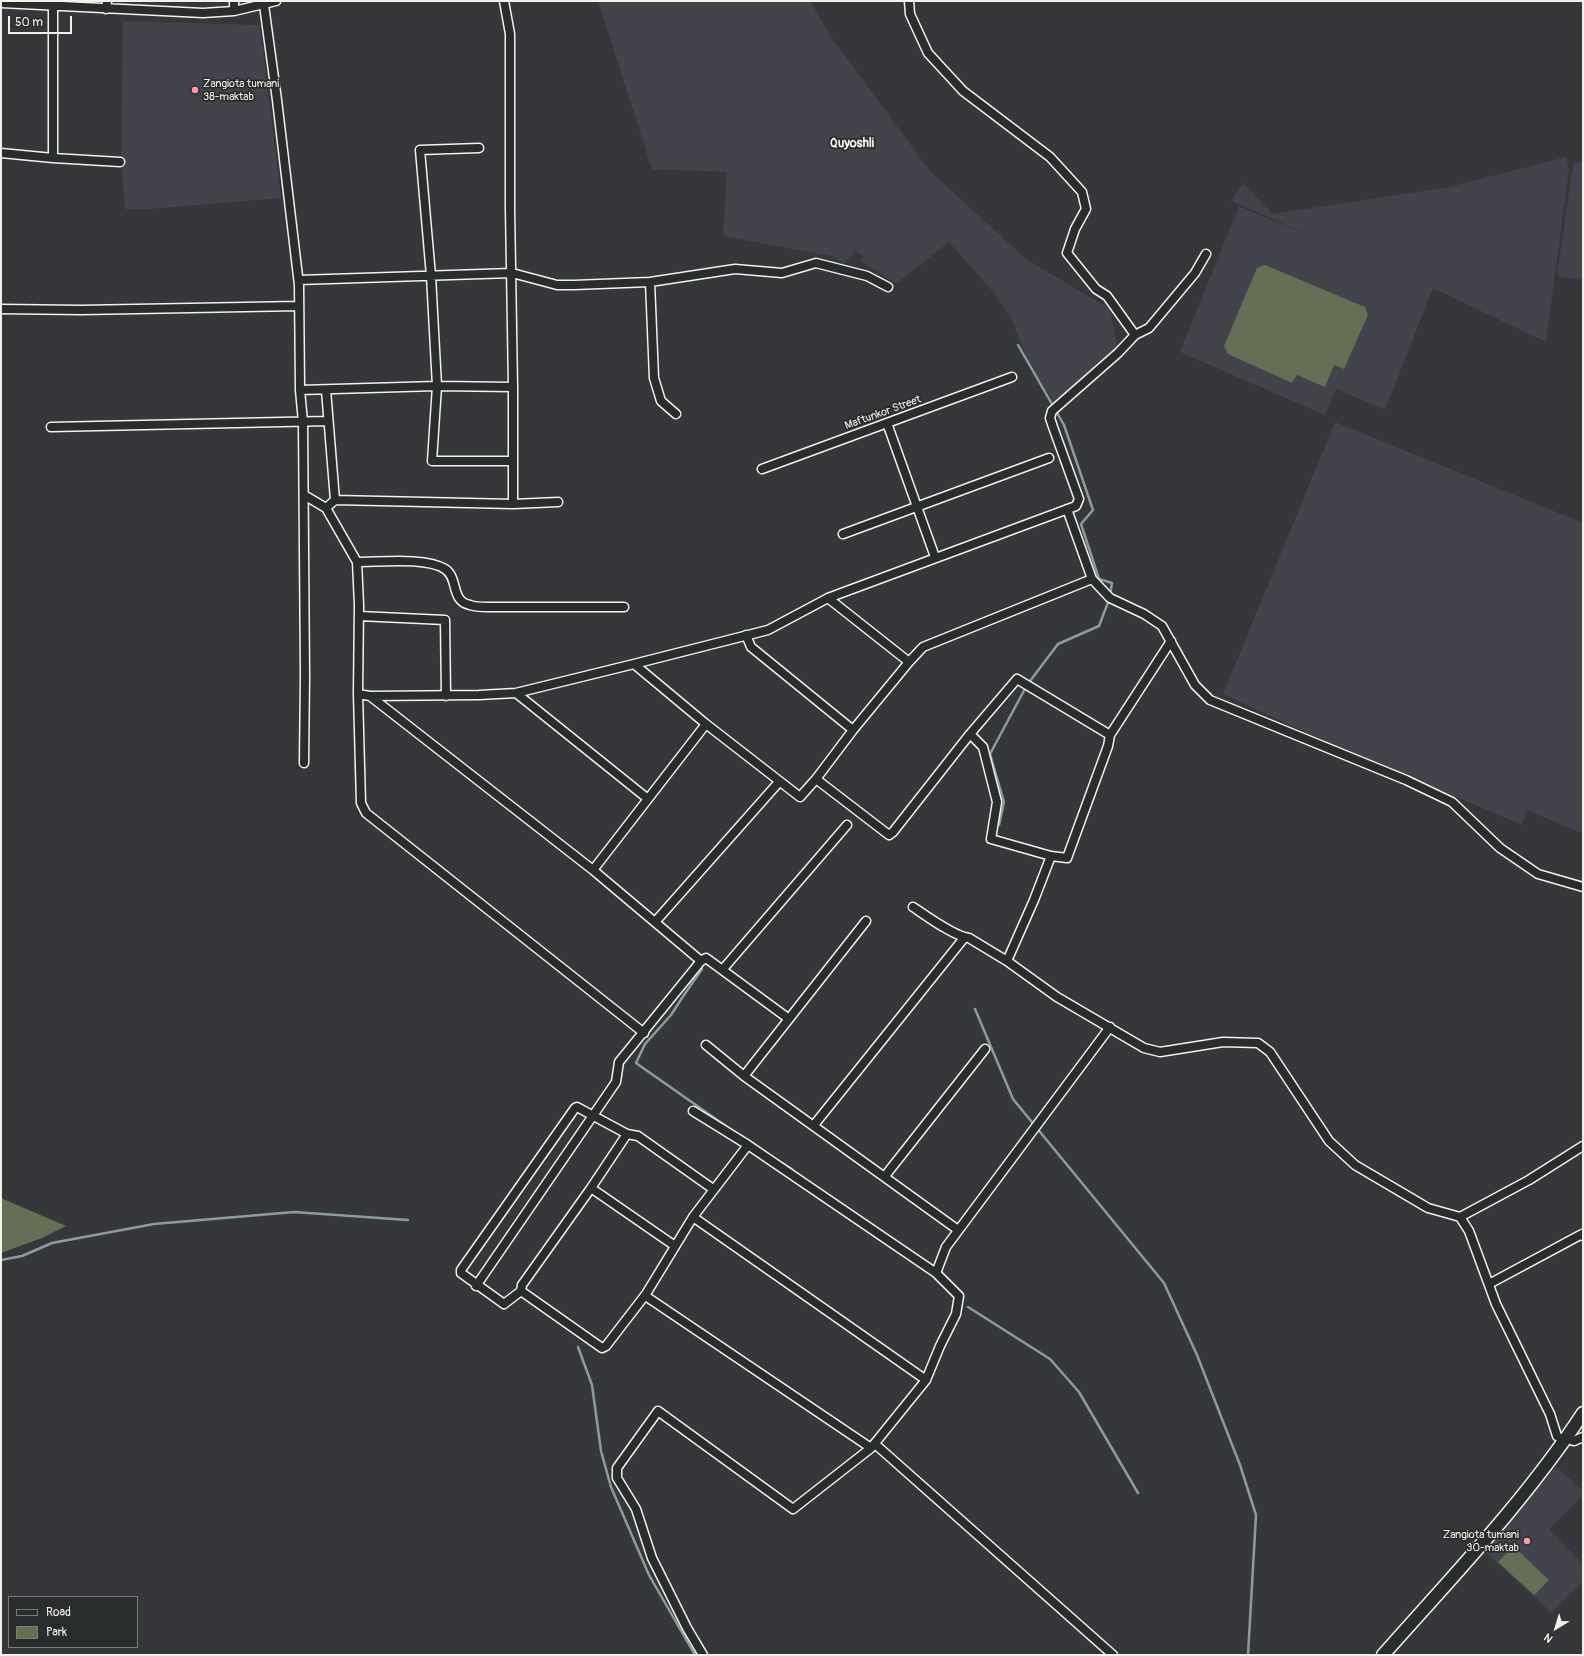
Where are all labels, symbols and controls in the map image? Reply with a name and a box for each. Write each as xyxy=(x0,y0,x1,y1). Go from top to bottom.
scale bar xyxy=(10,8,74,34)
text: 50 m xyxy=(15,15,43,30)
place label: Zangiota tumani 38-maktab xyxy=(203,77,279,103)
marker: Zangiota tumani 38-maktab xyxy=(190,85,200,95)
district label: Quyoshli xyxy=(830,136,874,152)
street label: Maftunkor Street xyxy=(843,393,923,433)
place label: Zangiota tumani 30-maktab xyxy=(1443,1528,1519,1554)
marker: Zangiota tumani 30-maktab xyxy=(1522,1536,1532,1546)
legend xyxy=(8,1596,138,1648)
text: Road xyxy=(46,1605,71,1620)
north arrow xyxy=(1536,1608,1576,1648)
text: Park xyxy=(46,1625,67,1640)
text: N xyxy=(1541,1630,1555,1645)

